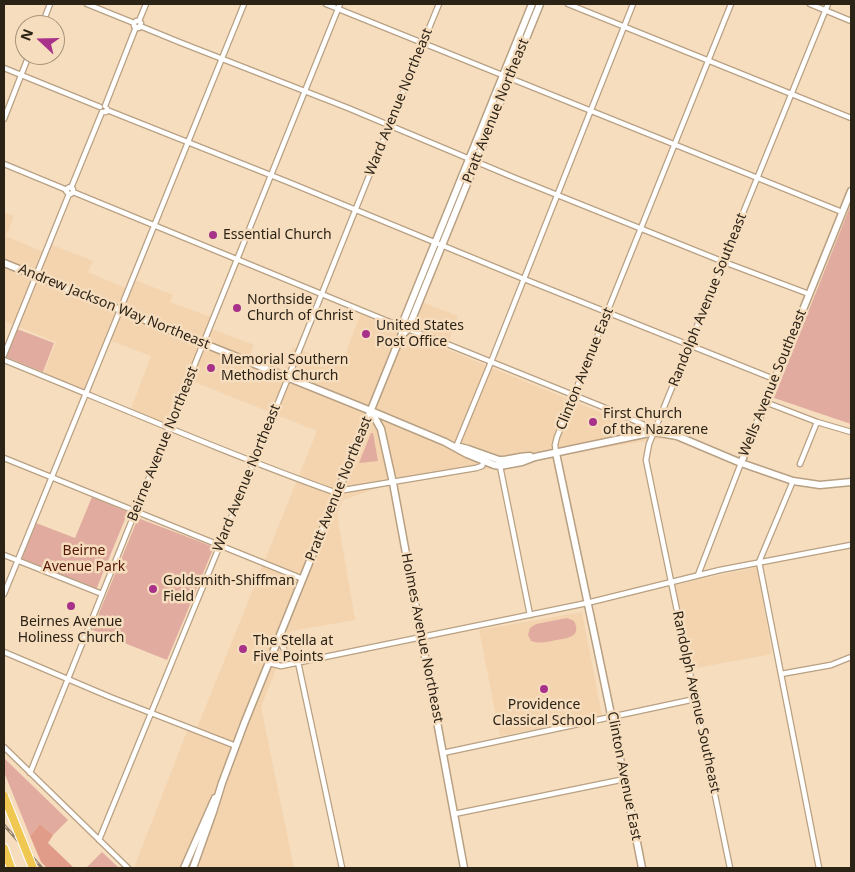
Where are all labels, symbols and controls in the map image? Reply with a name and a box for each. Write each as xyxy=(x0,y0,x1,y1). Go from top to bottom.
north arrow xyxy=(15,15,65,65)
text: N xyxy=(16,26,37,44)
street label: Ward Avenue Northeast xyxy=(362,26,436,178)
street label: Pratt Avenue Northeast xyxy=(459,36,533,186)
street label: Randolph Avenue Southeast xyxy=(665,211,751,389)
place label: Essential Church xyxy=(223,227,332,243)
marker: Essential Church xyxy=(207,229,219,241)
street label: Andrew Jackson Way Northeast xyxy=(16,261,212,353)
place label: Northside Church of Christ xyxy=(247,292,353,324)
marker: Northside Church of Christ xyxy=(231,302,243,314)
street label: Clinton Avenue East xyxy=(553,305,617,433)
street label: Wells Avenue Southeast xyxy=(736,307,810,459)
place label: United States Post Office xyxy=(376,318,464,351)
marker: United States Post Office xyxy=(360,328,372,340)
place label: Memorial Southern Methodist Church xyxy=(221,352,348,384)
marker: Memorial Southern Methodist Church xyxy=(205,362,217,374)
street label: Beirne Avenue Northeast xyxy=(124,364,202,524)
street label: Ward Avenue Northeast xyxy=(210,402,284,554)
place label: First Church of the Nazarene xyxy=(603,406,708,438)
street label: Pratt Avenue Northeast xyxy=(302,414,376,564)
marker: First Church of the Nazarene xyxy=(587,416,599,428)
park label: Beirne Avenue Park xyxy=(43,543,125,576)
street label: Holmes Avenue Northeast xyxy=(397,552,447,724)
place label: Goldsmith-Shiffman Field xyxy=(163,573,295,606)
marker: Goldsmith-Shiffman Field xyxy=(147,583,159,595)
marker: Beirnes Avenue Holiness Church xyxy=(65,600,77,612)
street label: Randolph Avenue Southeast xyxy=(668,609,724,795)
place label: Beirnes Avenue Holiness Church xyxy=(18,614,124,646)
place label: The Stella at Five Points xyxy=(253,633,333,666)
marker: The Stella at Five Points xyxy=(237,643,249,655)
marker: Providence Classical School xyxy=(538,683,550,695)
place label: Providence Classical School xyxy=(493,697,595,730)
street label: Clinton Avenue East xyxy=(603,710,645,842)

